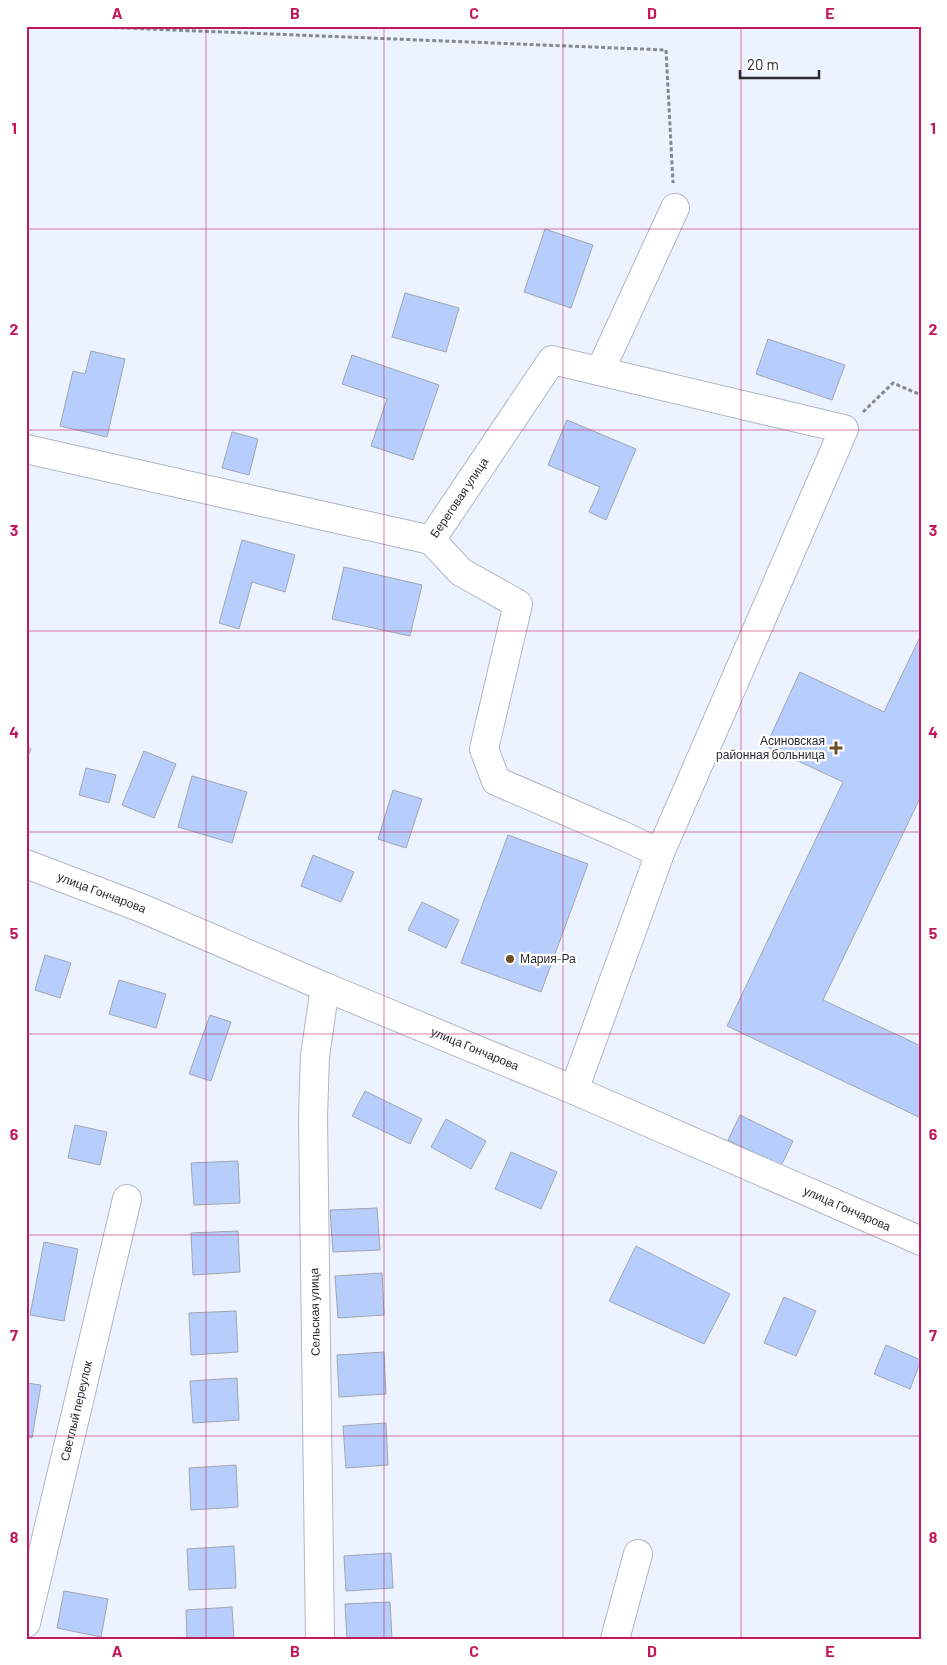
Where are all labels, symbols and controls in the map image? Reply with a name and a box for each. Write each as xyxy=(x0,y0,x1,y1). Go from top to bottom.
text: A xyxy=(112,3,123,22)
text: B xyxy=(290,3,300,22)
text: C xyxy=(469,3,479,22)
text: D xyxy=(647,3,657,22)
text: E xyxy=(825,3,835,22)
scale bar xyxy=(740,48,818,80)
text: 20 m xyxy=(747,55,779,73)
text: 1 xyxy=(11,118,17,137)
text: 1 xyxy=(930,118,936,137)
text: 2 xyxy=(10,319,19,338)
text: 2 xyxy=(929,319,938,338)
street label: Береговая улица xyxy=(427,454,491,540)
text: 3 xyxy=(10,520,18,539)
text: 3 xyxy=(929,520,937,539)
text: 4 xyxy=(9,722,19,741)
text: 4 xyxy=(928,722,938,741)
place label: Асиновская районная больница xyxy=(716,733,825,762)
marker: Асиновская районная больница xyxy=(829,741,843,755)
street label: улица Гончарова xyxy=(55,869,149,915)
text: 5 xyxy=(10,923,19,942)
text: 5 xyxy=(929,923,938,942)
place label: Мария-Ра xyxy=(520,951,576,966)
marker: Мария-Ра xyxy=(504,953,516,965)
street label: улица Гончарова xyxy=(429,1024,522,1073)
text: 6 xyxy=(10,1124,19,1143)
text: 6 xyxy=(929,1124,938,1143)
street label: улица Гончарова xyxy=(801,1183,893,1233)
street label: Сельская улица xyxy=(306,1267,323,1356)
text: 7 xyxy=(10,1325,18,1344)
text: 7 xyxy=(929,1325,937,1344)
street label: Светлый переулок xyxy=(57,1359,94,1462)
text: 8 xyxy=(10,1527,19,1546)
text: 8 xyxy=(929,1527,938,1546)
text: A xyxy=(112,1641,123,1660)
text: B xyxy=(290,1641,300,1660)
text: C xyxy=(469,1641,479,1660)
text: D xyxy=(647,1641,657,1660)
text: E xyxy=(825,1641,835,1660)

